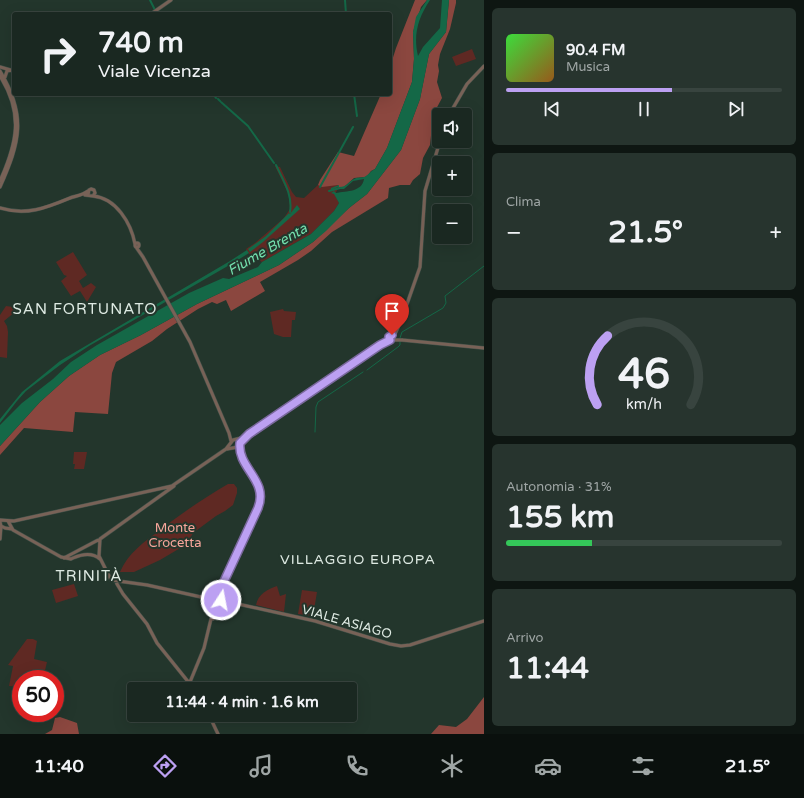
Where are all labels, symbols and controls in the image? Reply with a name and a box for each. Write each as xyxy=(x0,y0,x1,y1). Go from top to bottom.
text: 740 m xyxy=(98,26,184,60)
icon: right xyxy=(32,28,84,80)
text: 90.4 FM xyxy=(566,41,625,59)
text: Musica xyxy=(566,59,610,75)
text: Viale Vicenza xyxy=(98,60,211,82)
icon: previous xyxy=(541,98,563,120)
icon: pause xyxy=(633,98,655,120)
icon: next xyxy=(725,98,747,120)
map controls xyxy=(432,108,472,244)
button: sound xyxy=(432,108,472,148)
button: + xyxy=(432,156,472,196)
text: Clima xyxy=(506,194,541,210)
button: − xyxy=(432,204,472,244)
text: 21.5° xyxy=(608,214,683,251)
water label: Fiume Brenta xyxy=(224,219,311,279)
text: − xyxy=(506,220,522,246)
text: + xyxy=(770,220,782,246)
pin xyxy=(375,294,409,335)
district label: SAN FORTUNATO xyxy=(13,300,157,318)
icon: arrive xyxy=(381,300,403,322)
text: 46 xyxy=(618,350,670,400)
text: km/h xyxy=(626,396,662,413)
text: Autonomia · 31% xyxy=(506,479,612,495)
text: 155 km xyxy=(506,499,614,536)
park label: Monte Crocetta xyxy=(148,520,202,551)
district label: VILLAGGIO EUROPA xyxy=(280,551,436,568)
district label: TRINITÀ xyxy=(56,567,122,585)
position arrow xyxy=(200,579,242,621)
street label: VIALE ASIAGO xyxy=(300,601,394,642)
text: Arrivo xyxy=(506,630,544,646)
text: 11:44 xyxy=(506,650,589,687)
speed limit sign: 50 xyxy=(12,670,64,722)
text: 11:44 · 4 min · 1.6 km xyxy=(165,693,319,711)
icon: directions xyxy=(151,752,179,780)
icon: music xyxy=(247,752,275,780)
icon: phone xyxy=(343,752,371,780)
icon: climate xyxy=(438,752,466,780)
icon: car xyxy=(534,752,562,780)
icon: filters xyxy=(629,752,657,780)
text: 11:40 xyxy=(34,755,84,777)
text: 21.5° xyxy=(725,755,770,777)

